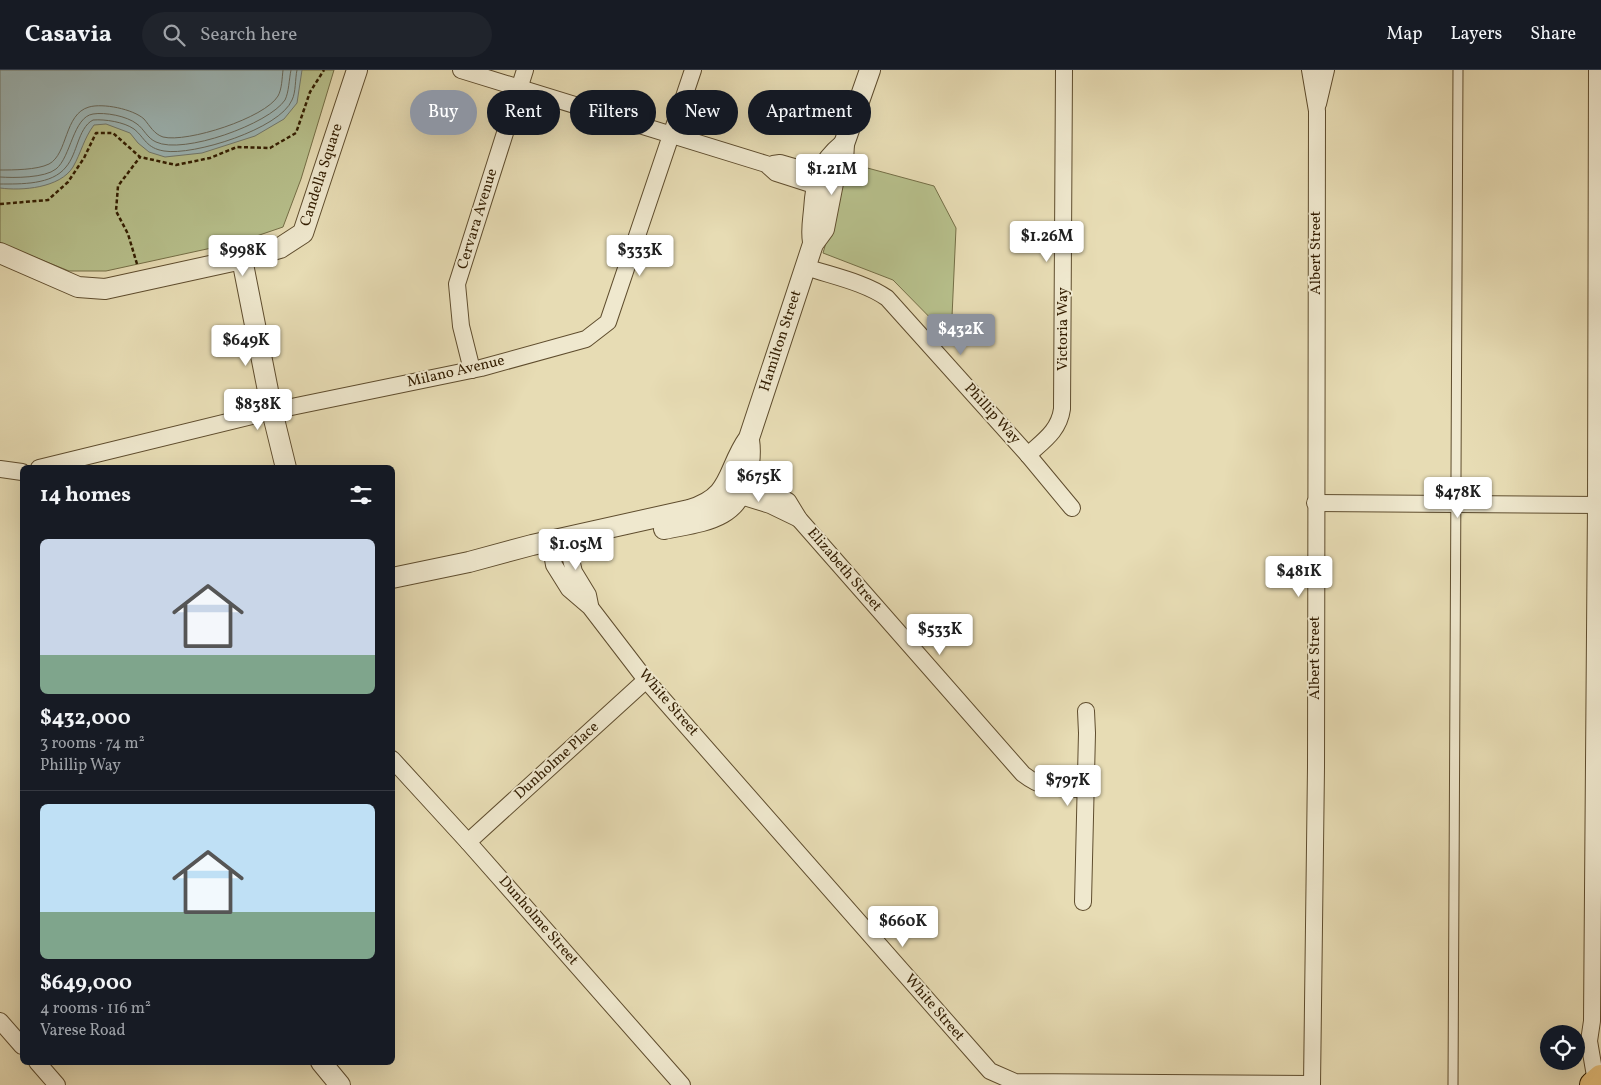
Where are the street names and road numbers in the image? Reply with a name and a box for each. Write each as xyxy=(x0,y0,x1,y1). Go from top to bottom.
street label: Candella Square xyxy=(295,121,349,229)
street label: Cervara Avenue xyxy=(453,166,503,272)
street label: Albert Street xyxy=(1306,211,1327,295)
street label: Victoria Way xyxy=(1053,287,1074,371)
street label: Hamilton Street xyxy=(755,288,807,394)
street label: Milano Avenue xyxy=(405,351,507,393)
street label: Phillip Way xyxy=(959,379,1025,449)
street label: Elizabeth Street xyxy=(802,524,886,616)
street label: Albert Street xyxy=(1305,616,1326,700)
street label: White Street xyxy=(633,665,703,741)
street label: Dunholme Place xyxy=(510,717,604,805)
street label: Dunholme Street xyxy=(493,872,583,970)
street label: White Street xyxy=(899,970,969,1046)

